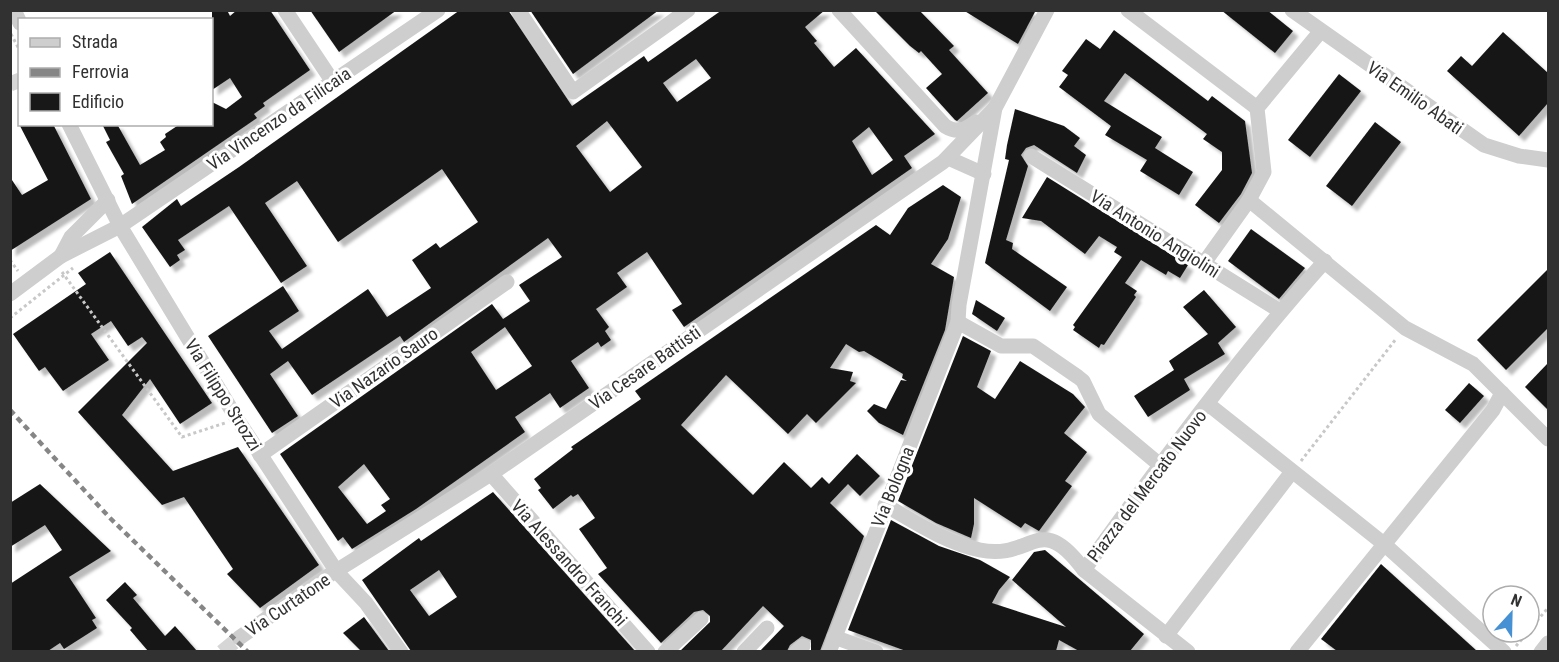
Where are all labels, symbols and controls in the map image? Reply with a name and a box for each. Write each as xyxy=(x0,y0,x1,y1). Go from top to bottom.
legend xyxy=(18,18,213,126)
text: Strada xyxy=(72,31,118,52)
street label: Via Emilio Abati xyxy=(1363,57,1467,138)
text: Ferrovia xyxy=(72,61,129,82)
street label: Via Vincenzo da Filicaia xyxy=(203,63,355,174)
text: Edificio xyxy=(72,91,124,112)
street label: Via Antonio Angiolini xyxy=(1087,185,1224,282)
street label: Via Cesare Battisti xyxy=(585,321,704,414)
street label: Via Nazario Sauro xyxy=(326,323,442,413)
street label: Via Filippo Strozzi xyxy=(181,335,266,454)
street label: Piazza del Mercato Nuovo xyxy=(1083,406,1211,566)
street label: Via Bologna xyxy=(867,443,918,530)
street label: Via Alessandro Franchi xyxy=(507,495,632,630)
street label: Via Curtatone xyxy=(242,569,334,640)
north arrow xyxy=(1481,584,1541,644)
text: N xyxy=(1508,590,1525,611)

